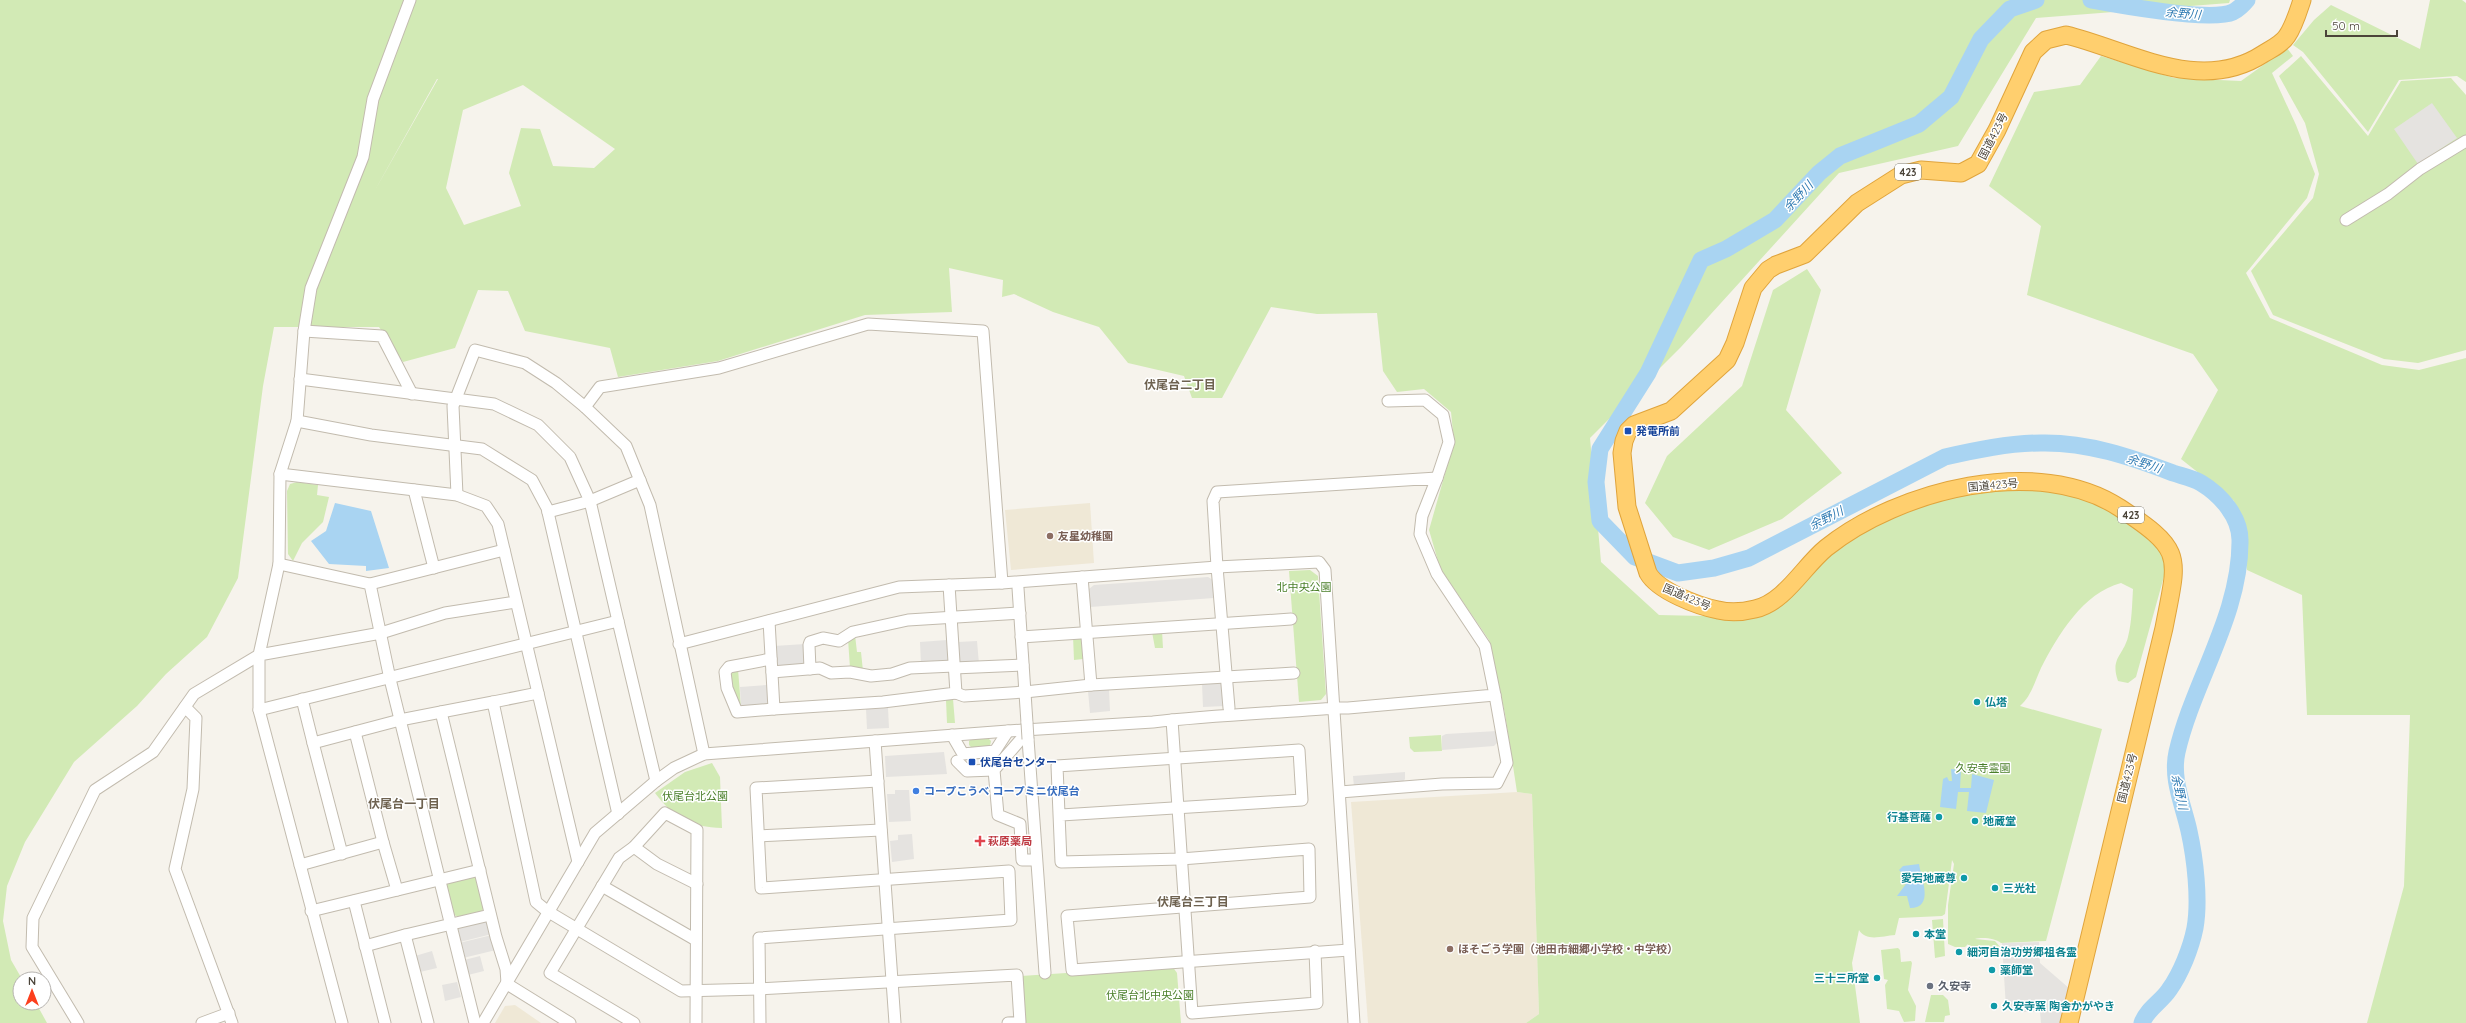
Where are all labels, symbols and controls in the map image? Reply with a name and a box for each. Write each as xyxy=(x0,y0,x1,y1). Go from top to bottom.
water label: 余野川 xyxy=(2164,4,2204,22)
scale bar xyxy=(2326,12,2397,38)
text: 50 m xyxy=(2332,18,2360,33)
street label: 国道423号 xyxy=(1975,110,2011,162)
road number: 423 xyxy=(1895,164,1921,180)
water label: 余野川 xyxy=(1780,176,1817,214)
district label: 伏尾台二丁目 xyxy=(1144,377,1216,392)
place label: 発電所前 xyxy=(1636,424,1680,438)
marker: 発電所前 xyxy=(1623,426,1633,436)
water label: 余野川 xyxy=(2125,450,2165,476)
street label: 国道423号 xyxy=(1967,476,2019,494)
water label: 余野川 xyxy=(1807,502,1847,533)
road number: 423 xyxy=(2118,507,2144,523)
place label: 友星幼稚園 xyxy=(1058,529,1113,543)
marker: 友星幼稚園 xyxy=(1045,531,1055,541)
park label: 北中央公園 xyxy=(1277,580,1332,594)
street label: 国道423号 xyxy=(1661,581,1713,613)
place label: 仏塔 xyxy=(1985,695,2007,709)
marker: 仏塔 xyxy=(1972,697,1982,707)
street label: 国道423号 xyxy=(2114,752,2140,804)
place label: 伏尾台センター xyxy=(980,755,1057,769)
marker: 伏尾台センター xyxy=(967,757,977,767)
park label: 久安寺霊園 xyxy=(1956,761,2011,775)
water label: 余野川 xyxy=(2169,773,2191,813)
place label: コープこうべ コープミニ伏尾台 xyxy=(924,784,1080,798)
marker: コープこうべ コープミニ伏尾台 xyxy=(911,786,921,796)
park label: 伏尾台北公園 xyxy=(662,789,728,803)
district label: 伏尾台一丁目 xyxy=(368,796,440,811)
place label: 行基菩薩 xyxy=(1887,810,1931,824)
marker: 行基菩薩 xyxy=(1934,812,1944,822)
place label: 地蔵堂 xyxy=(1983,814,2016,828)
marker: 地蔵堂 xyxy=(1970,816,1980,826)
place label: 萩原薬局 xyxy=(988,834,1032,848)
marker: 萩原薬局 xyxy=(975,836,985,846)
place label: 愛宕地蔵尊 xyxy=(1901,871,1956,885)
marker: 愛宕地蔵尊 xyxy=(1959,873,1969,883)
place label: 三光社 xyxy=(2003,881,2036,895)
marker: 三光社 xyxy=(1990,883,2000,893)
district label: 伏尾台三丁目 xyxy=(1157,894,1229,909)
place label: 本堂 xyxy=(1924,927,1946,941)
marker: 本堂 xyxy=(1911,929,1921,939)
place label: ほそごう学園（池田市細郷小学校・中学校） xyxy=(1458,942,1678,956)
marker: ほそごう学園（池田市細郷小学校・中学校） xyxy=(1445,944,1455,954)
place label: 細河自治功労郷祖各霊 xyxy=(1967,945,2077,959)
marker: 細河自治功労郷祖各霊 xyxy=(1954,947,1964,957)
place label: 薬師堂 xyxy=(2000,963,2033,977)
marker: 薬師堂 xyxy=(1987,965,1997,975)
north arrow xyxy=(12,971,52,1011)
place label: 三十三所堂 xyxy=(1814,971,1869,985)
marker: 三十三所堂 xyxy=(1872,973,1882,983)
text: N xyxy=(28,974,36,988)
place label: 久安寺 xyxy=(1938,979,1971,993)
marker: 久安寺 xyxy=(1925,981,1935,991)
park label: 伏尾台北中央公園 xyxy=(1106,988,1194,1002)
place label: 久安寺窯 陶舎かがやき xyxy=(2002,999,2115,1013)
marker: 久安寺窯 陶舎かがやき xyxy=(1989,1001,1999,1011)

